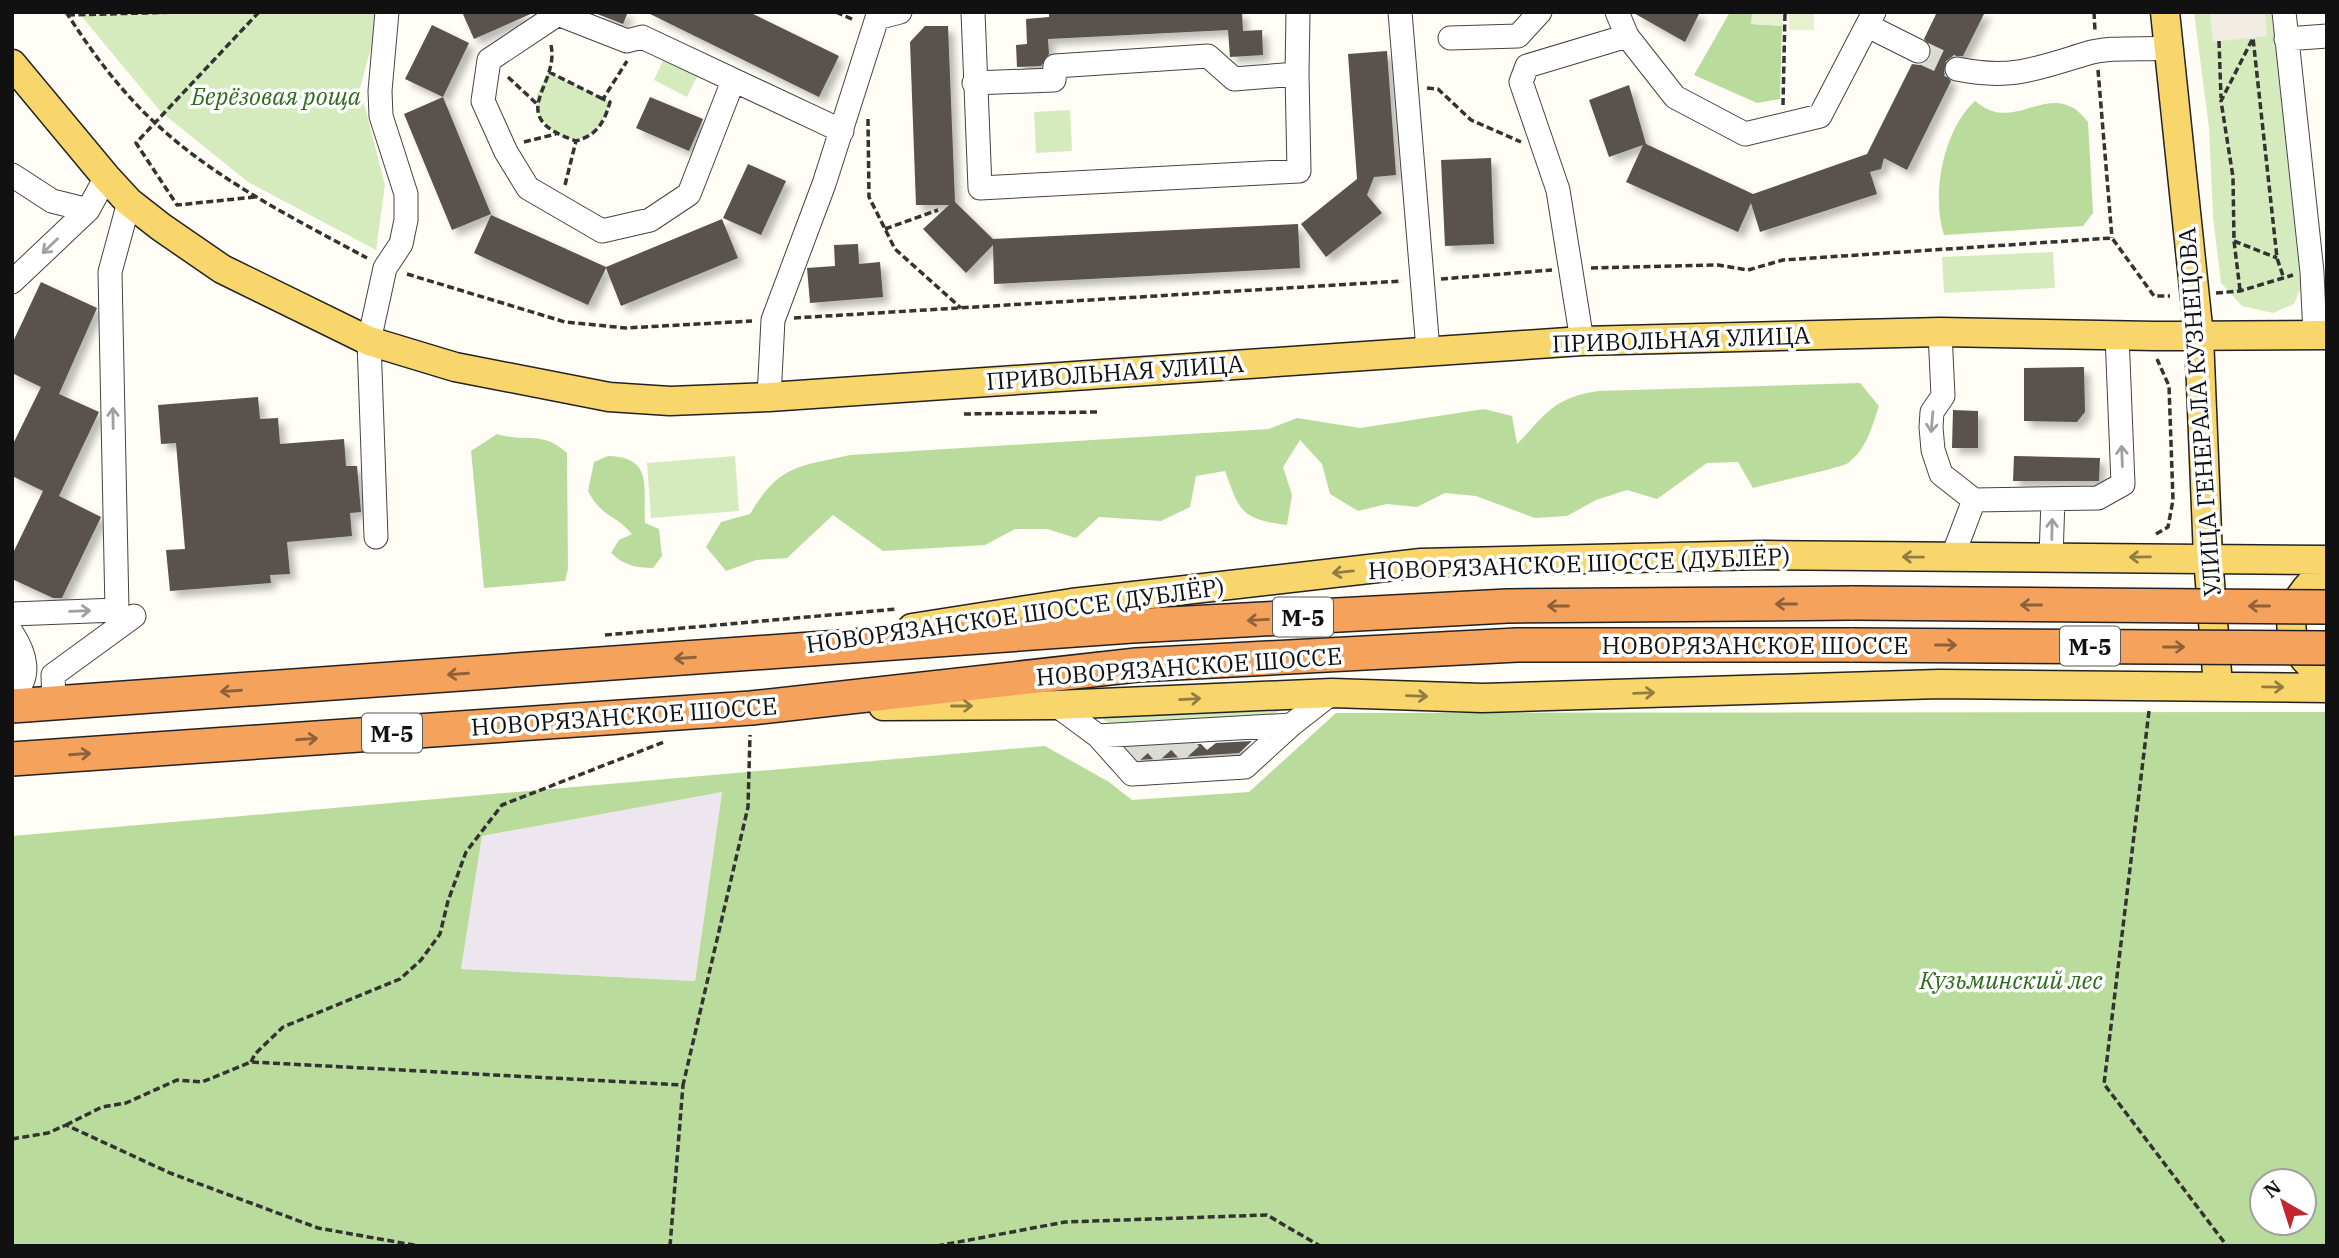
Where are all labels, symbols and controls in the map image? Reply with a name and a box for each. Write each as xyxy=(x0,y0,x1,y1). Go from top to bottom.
park label: Берёзовая роща xyxy=(190,80,361,112)
street label: УЛИЦА ГЕНЕРАЛА КУЗНЕЦОВА xyxy=(2170,226,2228,598)
one-way arrow xyxy=(42,237,59,254)
street label: ПРИВОЛЬНАЯ УЛИЦА xyxy=(1551,318,1811,359)
street label: ПРИВОЛЬНАЯ УЛИЦА xyxy=(985,347,1246,397)
one-way arrow xyxy=(106,407,120,430)
one-way arrow xyxy=(1925,410,1938,433)
one-way arrow xyxy=(2115,444,2128,467)
one-way arrow xyxy=(2046,517,2059,540)
street label: НОВОРЯЗАНСКОЕ ШОССЕ (ДУБЛЁР) xyxy=(1367,540,1791,586)
one-way arrow xyxy=(1901,550,1924,564)
one-way arrow xyxy=(2129,550,2152,564)
one-way arrow xyxy=(1332,565,1355,578)
street label: НОВОРЯЗАНСКОЕ ШОССЕ (ДУБЛЁР) xyxy=(804,570,1226,660)
road number: М-5 xyxy=(1273,597,1333,636)
one-way arrow xyxy=(1774,597,1797,611)
one-way arrow xyxy=(2020,598,2043,612)
one-way arrow xyxy=(1547,599,1570,613)
one-way arrow xyxy=(2247,600,2270,613)
one-way arrow xyxy=(69,605,92,618)
one-way arrow xyxy=(1246,613,1269,626)
road number: М-5 xyxy=(2060,626,2120,666)
street label: НОВОРЯЗАНСКОЕ ШОССЕ xyxy=(1602,629,1908,661)
street label: НОВОРЯЗАНСКОЕ ШОССЕ xyxy=(1035,639,1343,693)
one-way arrow xyxy=(1934,639,1957,652)
one-way arrow xyxy=(2162,640,2185,654)
one-way arrow xyxy=(674,652,697,665)
one-way arrow xyxy=(448,668,470,681)
one-way arrow xyxy=(2261,680,2284,694)
one-way arrow xyxy=(220,684,243,697)
one-way arrow xyxy=(1632,687,1655,700)
street label: НОВОРЯЗАНСКОЕ ШОССЕ xyxy=(470,689,778,743)
one-way arrow xyxy=(1405,689,1428,703)
one-way arrow xyxy=(1178,693,1201,706)
one-way arrow xyxy=(950,699,973,713)
road number: М-5 xyxy=(362,713,422,752)
one-way arrow xyxy=(296,732,319,745)
one-way arrow xyxy=(69,747,91,760)
park label: Кузьминский лес xyxy=(1918,964,2103,996)
north arrow xyxy=(2248,1167,2318,1237)
text: N xyxy=(2259,1175,2286,1203)

